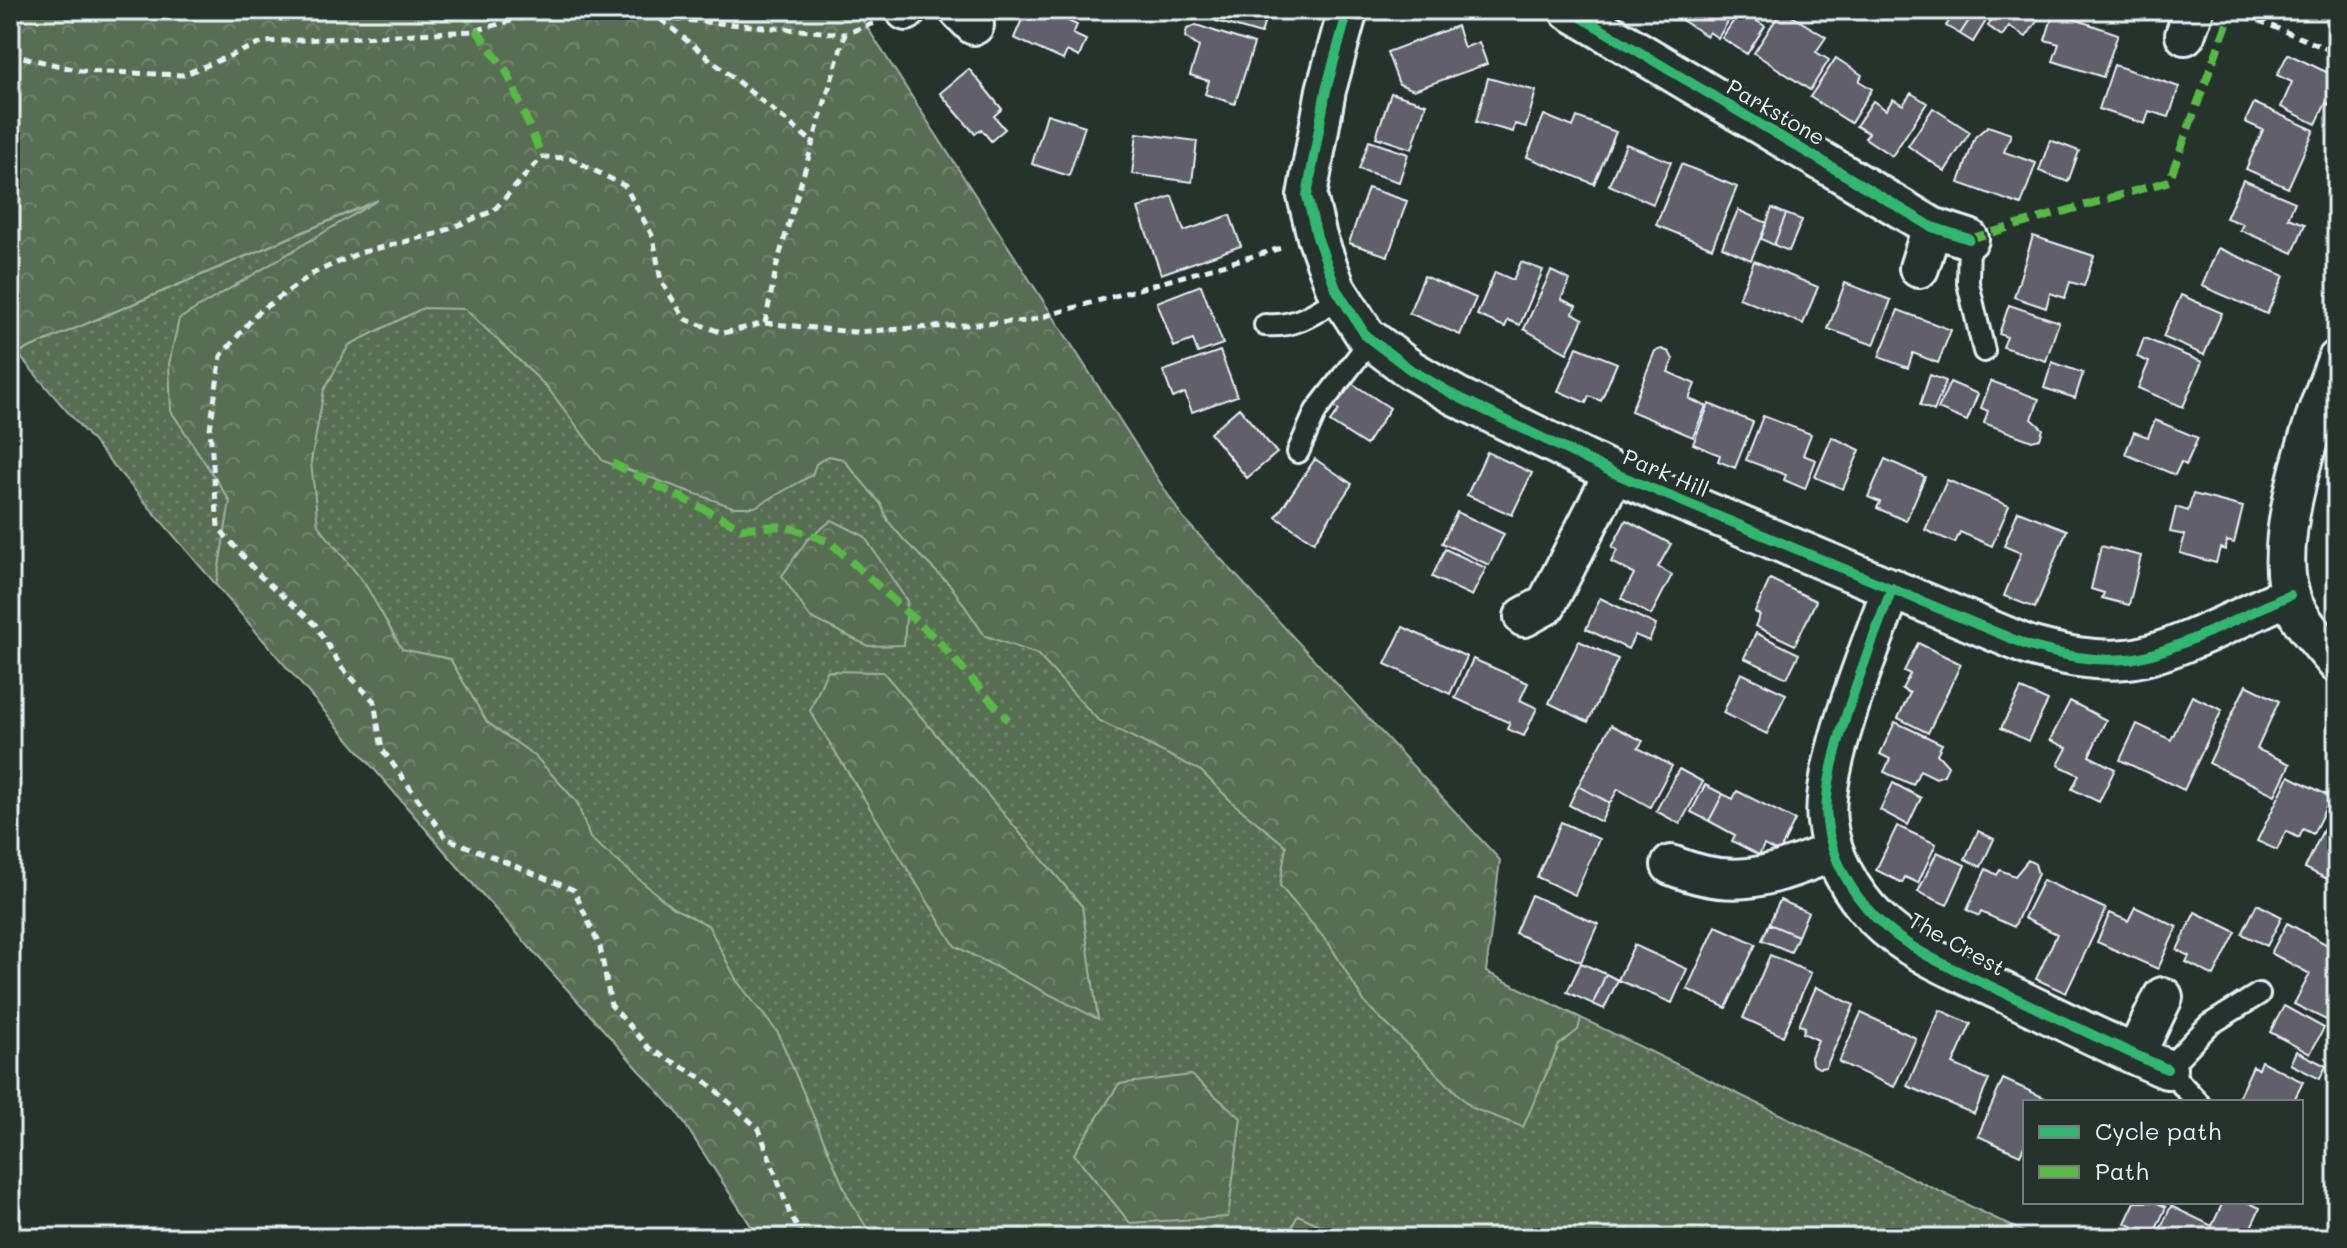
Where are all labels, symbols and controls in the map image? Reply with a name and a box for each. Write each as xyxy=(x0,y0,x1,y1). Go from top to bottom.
street label: Parkstone xyxy=(1722,72,1831,151)
street label: Park Hill xyxy=(1619,442,1713,504)
street label: The Crest xyxy=(1904,905,2011,982)
legend xyxy=(2023,1100,2303,1204)
text: Cycle path xyxy=(2095,1115,2221,1146)
text: Path xyxy=(2095,1155,2149,1186)

